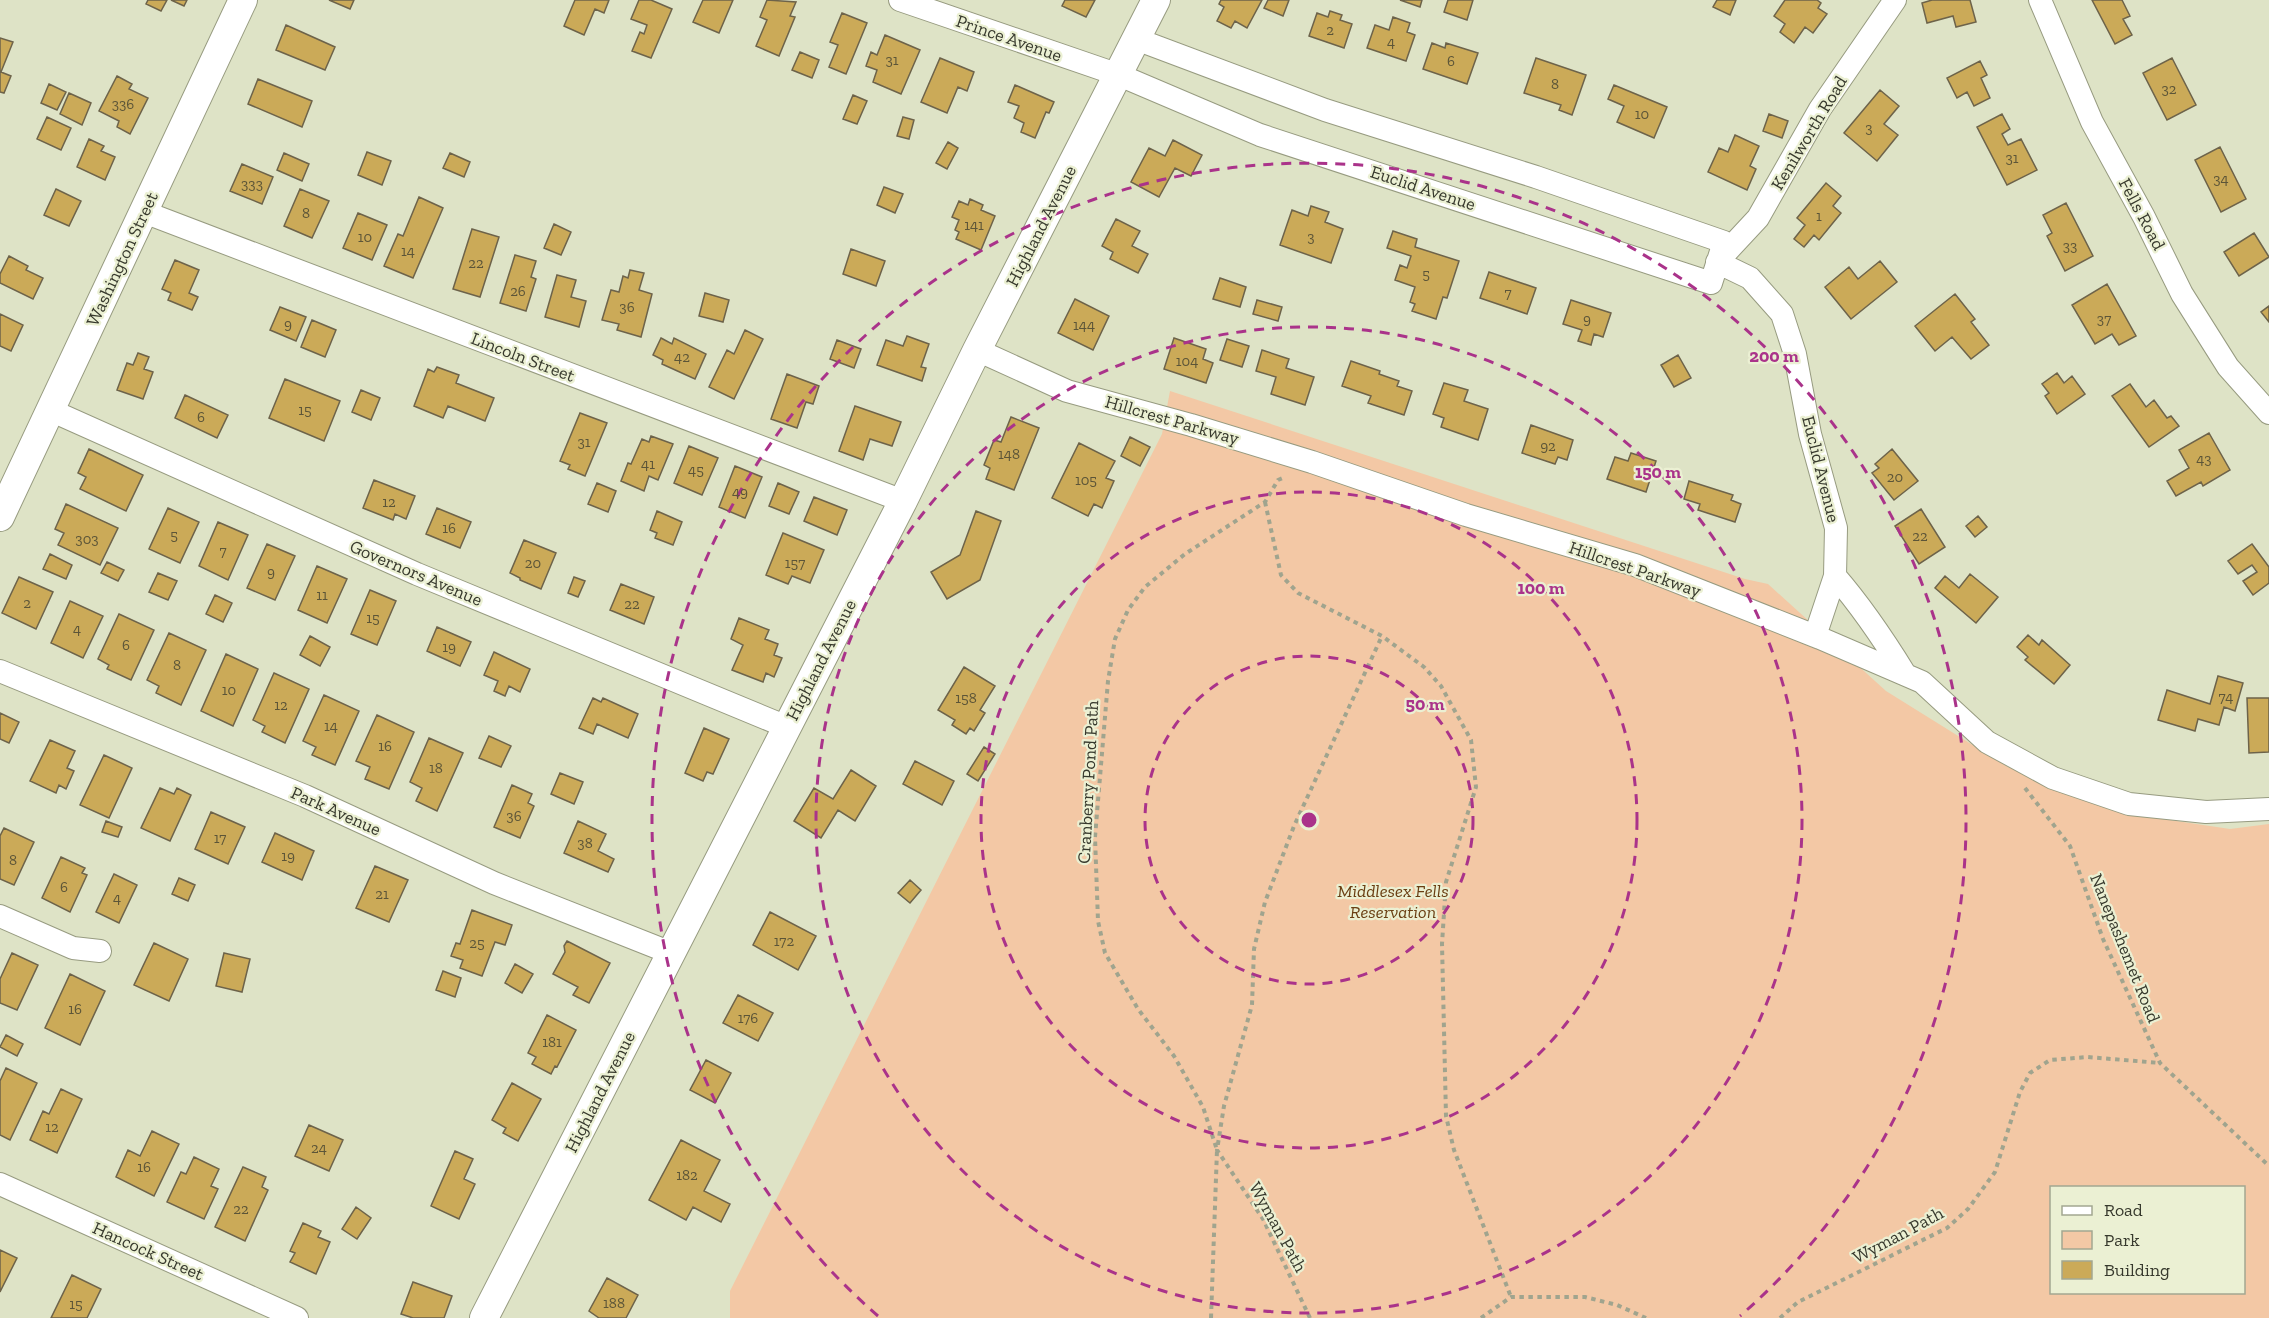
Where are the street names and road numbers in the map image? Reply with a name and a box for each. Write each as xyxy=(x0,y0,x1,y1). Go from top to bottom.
street label: Prince Avenue xyxy=(953,10,1065,66)
street label: Kenilworth Road xyxy=(1766,72,1852,194)
street label: Euclid Avenue xyxy=(1368,161,1478,215)
street label: Highland Avenue xyxy=(1001,162,1081,290)
street label: Fells Road xyxy=(2114,174,2170,254)
street label: Washington Street xyxy=(81,188,163,330)
street label: Lincoln Street xyxy=(468,327,578,387)
street label: Hillcrest Parkway xyxy=(1103,390,1242,450)
street label: Euclid Avenue xyxy=(1797,413,1845,525)
street label: Governors Avenue xyxy=(346,535,486,611)
street label: Hillcrest Parkway xyxy=(1566,536,1705,602)
street label: Highland Avenue xyxy=(781,596,861,724)
street label: Cranberry Pond Path xyxy=(1073,700,1103,864)
street label: Park Avenue xyxy=(288,781,384,841)
street label: Nanepashemet Road xyxy=(2085,870,2165,1026)
street label: Highland Avenue xyxy=(560,1028,640,1156)
street label: Wyman Path xyxy=(1244,1178,1312,1276)
street label: Wyman Path xyxy=(1849,1202,1947,1268)
street label: Hancock Street xyxy=(89,1217,207,1285)

